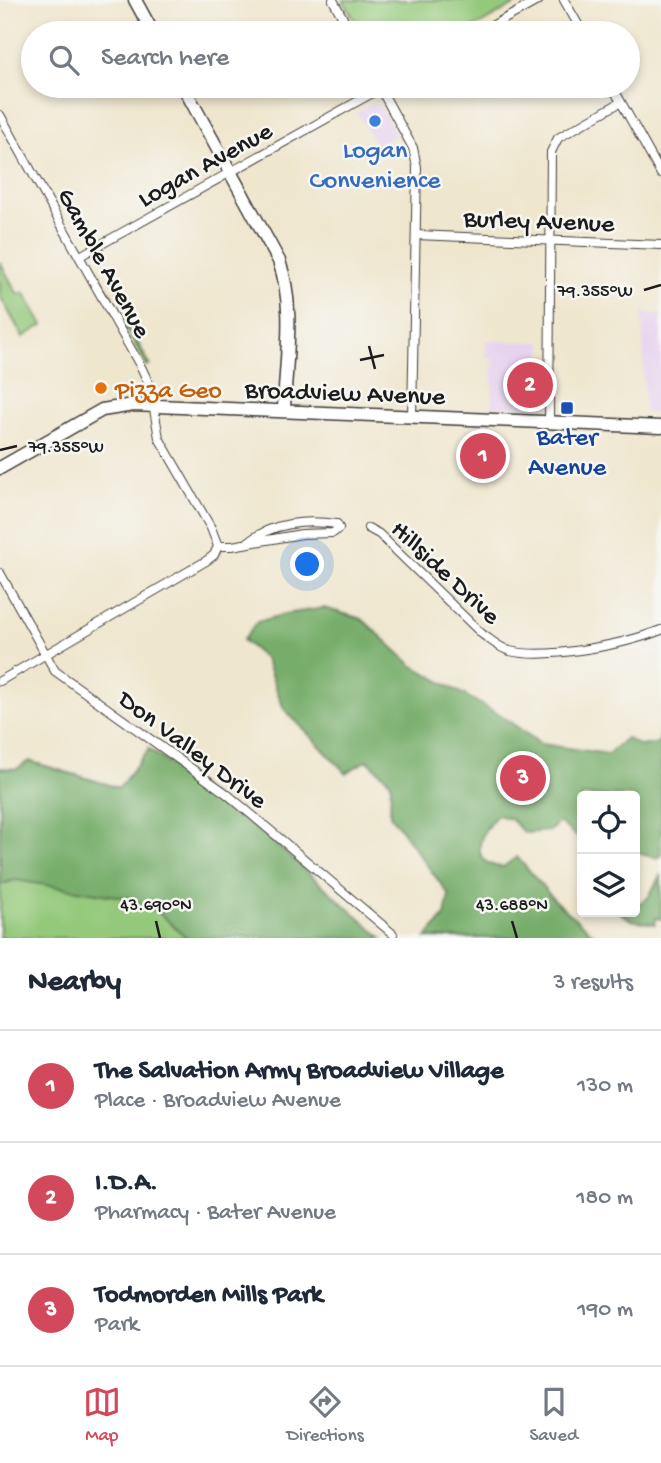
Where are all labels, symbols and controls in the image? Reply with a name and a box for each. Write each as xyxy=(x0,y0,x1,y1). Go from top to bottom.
search box xyxy=(21,21,640,98)
icon: search xyxy=(45,41,83,79)
text: Search here xyxy=(101,44,229,75)
marker: Logan Convenience xyxy=(367,113,383,129)
street label: Logan Avenue xyxy=(134,117,279,217)
place label: Logan Convenience xyxy=(310,137,441,198)
street label: Gamble Avenue xyxy=(48,184,156,345)
street label: Burley Avenue xyxy=(462,205,615,242)
text: 79.355°W xyxy=(556,282,633,303)
pin: 2 xyxy=(507,359,553,411)
street label: Broadview Avenue xyxy=(243,376,446,415)
place label: Pizza Geo xyxy=(114,377,222,408)
marker: Pizza Geo xyxy=(93,380,109,396)
marker: Bater Avenue xyxy=(559,400,575,416)
place label: Bater Avenue xyxy=(528,424,607,485)
pin: 1 xyxy=(460,430,506,482)
text: 79.355°W xyxy=(27,438,104,459)
street label: Hillside Drive xyxy=(383,516,506,633)
your location xyxy=(290,547,324,581)
street label: Don Valley Drive xyxy=(109,684,272,818)
pin: 3 xyxy=(500,752,546,804)
map controls xyxy=(577,791,640,917)
button: locate xyxy=(577,791,640,854)
button: layers xyxy=(577,854,640,917)
text: 43.690°N xyxy=(120,896,192,917)
text: 43.688°N xyxy=(476,896,548,917)
text: Nearby xyxy=(28,966,121,1001)
text: 3 results xyxy=(553,970,633,997)
text: The Salvation Army Broadview Village xyxy=(95,1057,504,1088)
text: 1 xyxy=(46,1073,56,1100)
text: 130 m xyxy=(577,1073,633,1100)
text: Place · Broadview Avenue xyxy=(95,1088,341,1115)
text: I.D.A. xyxy=(95,1169,158,1200)
text: 2 xyxy=(45,1185,57,1212)
text: 180 m xyxy=(576,1185,633,1212)
text: Pharmacy · Bater Avenue xyxy=(95,1200,336,1227)
text: Todmorden Mills Park xyxy=(95,1281,323,1312)
text: 3 xyxy=(45,1297,57,1324)
text: 190 m xyxy=(577,1297,633,1324)
text: Park xyxy=(95,1312,139,1339)
tab: Map xyxy=(83,1383,121,1448)
tab: Directions xyxy=(287,1383,364,1448)
tab: Saved xyxy=(529,1383,578,1448)

